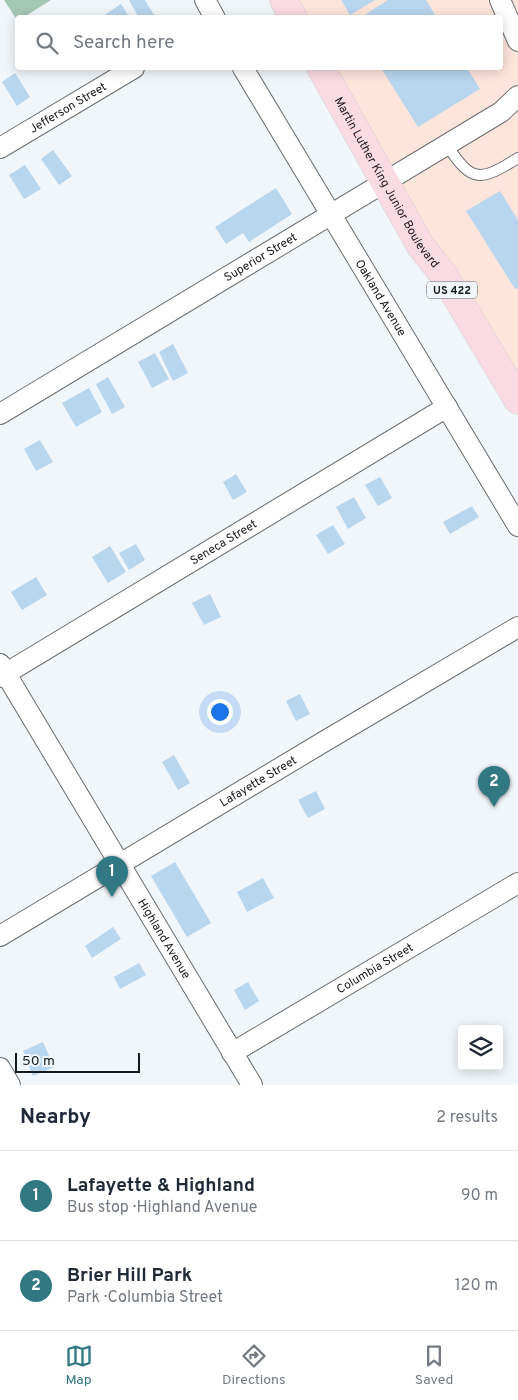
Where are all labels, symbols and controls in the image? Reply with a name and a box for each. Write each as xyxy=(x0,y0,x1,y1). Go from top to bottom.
search box xyxy=(15,15,503,70)
icon: search xyxy=(33,29,61,57)
text: Search here xyxy=(73,31,175,55)
street label: Jefferson Street xyxy=(27,79,110,138)
street label: Martin Luther King Junior Boulevard xyxy=(330,94,442,272)
street label: Superior Street xyxy=(221,230,300,286)
street label: Oakland Avenue xyxy=(351,257,409,340)
road number: US 422 xyxy=(427,282,477,298)
street label: Seneca Street xyxy=(188,517,260,569)
your location xyxy=(207,699,233,725)
street label: Lafayette Street xyxy=(217,753,300,811)
pin: 2 xyxy=(478,766,510,807)
pin: 1 xyxy=(96,856,128,897)
street label: Highland Avenue xyxy=(133,896,194,982)
street label: Columbia Street xyxy=(334,940,417,998)
map controls xyxy=(458,1025,503,1070)
button: layers xyxy=(458,1025,503,1070)
scale bar xyxy=(15,1050,140,1073)
text: 50 m xyxy=(22,1053,55,1070)
text: Nearby xyxy=(20,1104,91,1131)
text: 2 results xyxy=(436,1108,498,1128)
text: Lafayette & Highland xyxy=(67,1174,255,1198)
text: 1 xyxy=(33,1186,39,1206)
text: 90 m xyxy=(461,1186,498,1206)
text: Bus stop · Highland Avenue xyxy=(67,1198,257,1218)
text: Brier Hill Park xyxy=(67,1264,192,1288)
text: 2 xyxy=(31,1276,41,1296)
text: 120 m xyxy=(455,1276,498,1296)
text: Park · Columbia Street xyxy=(67,1288,223,1308)
tab: Map xyxy=(65,1342,93,1389)
tab: Directions xyxy=(222,1342,286,1389)
tab: Saved xyxy=(415,1342,453,1389)

